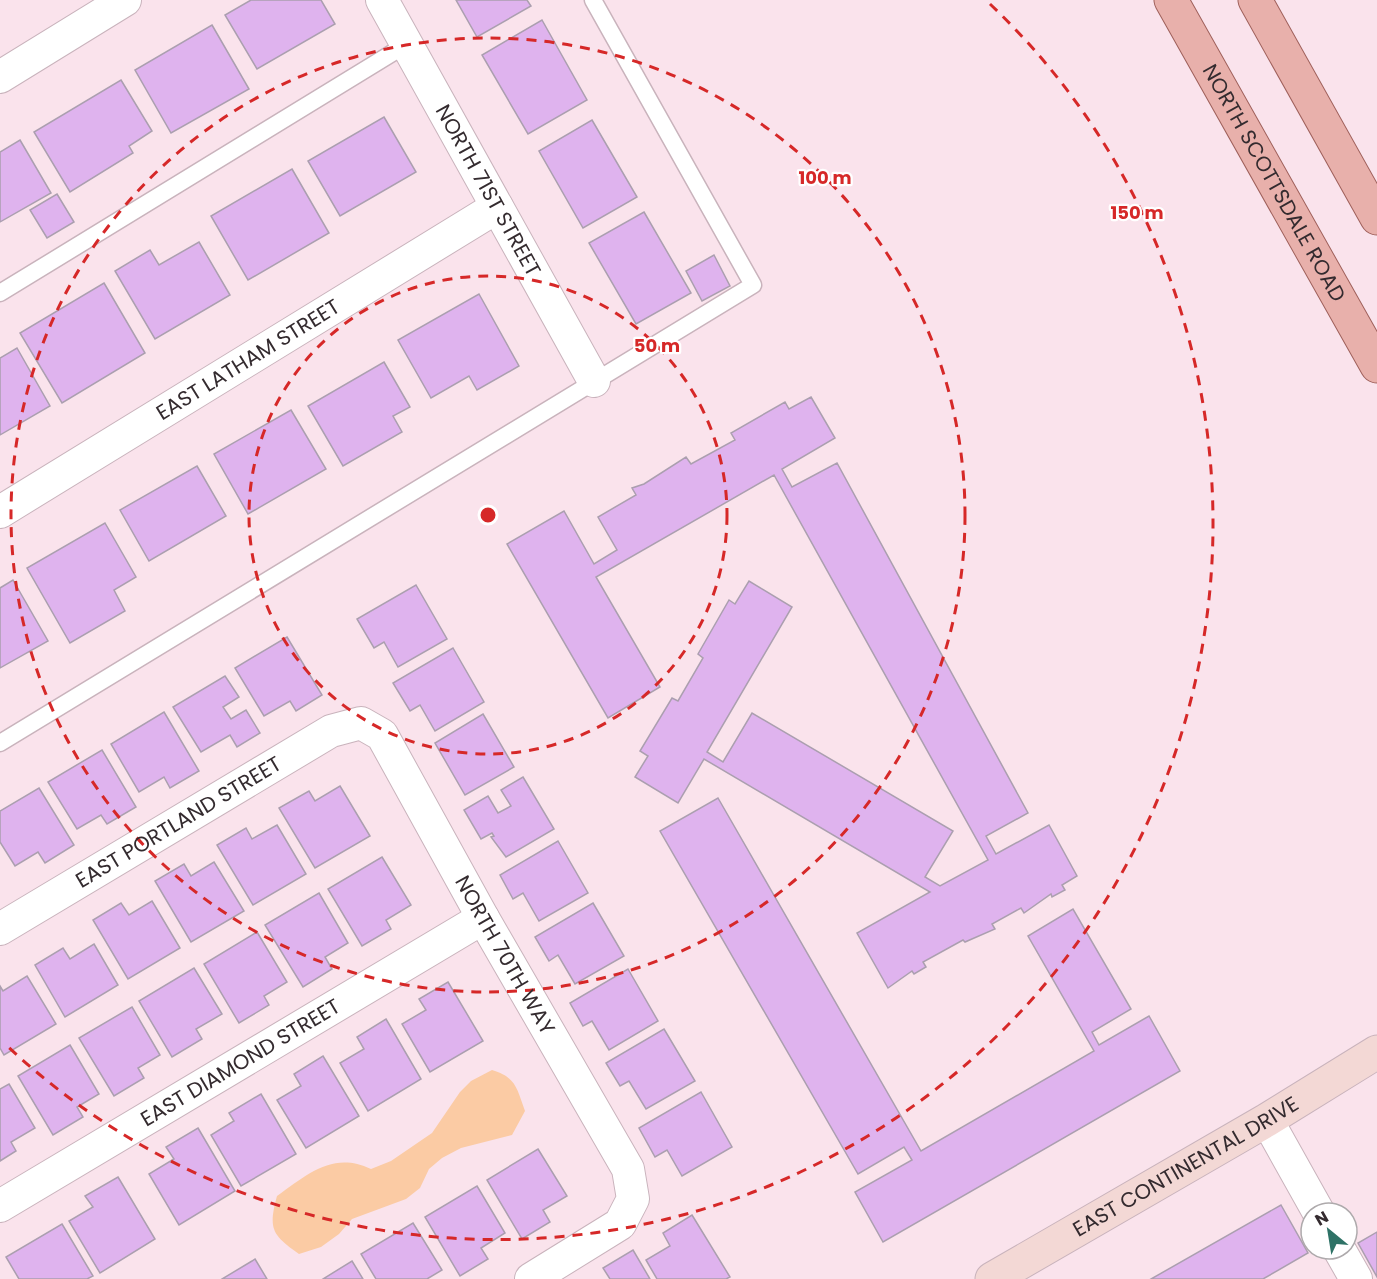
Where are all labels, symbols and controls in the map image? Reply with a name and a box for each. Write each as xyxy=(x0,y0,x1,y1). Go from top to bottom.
street label: NORTH SCOTTSDALE ROAD xyxy=(1196,59,1353,307)
street label: NORTH 71ST STREET xyxy=(429,99,548,281)
text: 100 m xyxy=(798,165,852,190)
text: 150 m xyxy=(1110,200,1164,225)
street label: EAST LATHAM STREET xyxy=(150,292,345,427)
text: 50 m xyxy=(634,333,680,358)
centre of rings xyxy=(478,505,498,525)
street label: EAST PORTLAND STREET xyxy=(70,749,287,895)
street label: NORTH 70TH WAY xyxy=(448,870,562,1040)
street label: EAST DIAMOND STREET xyxy=(135,991,345,1133)
street label: EAST CONTINENTAL DRIVE xyxy=(1067,1089,1304,1243)
north arrow xyxy=(1299,1201,1359,1261)
text: N xyxy=(1311,1205,1333,1231)

